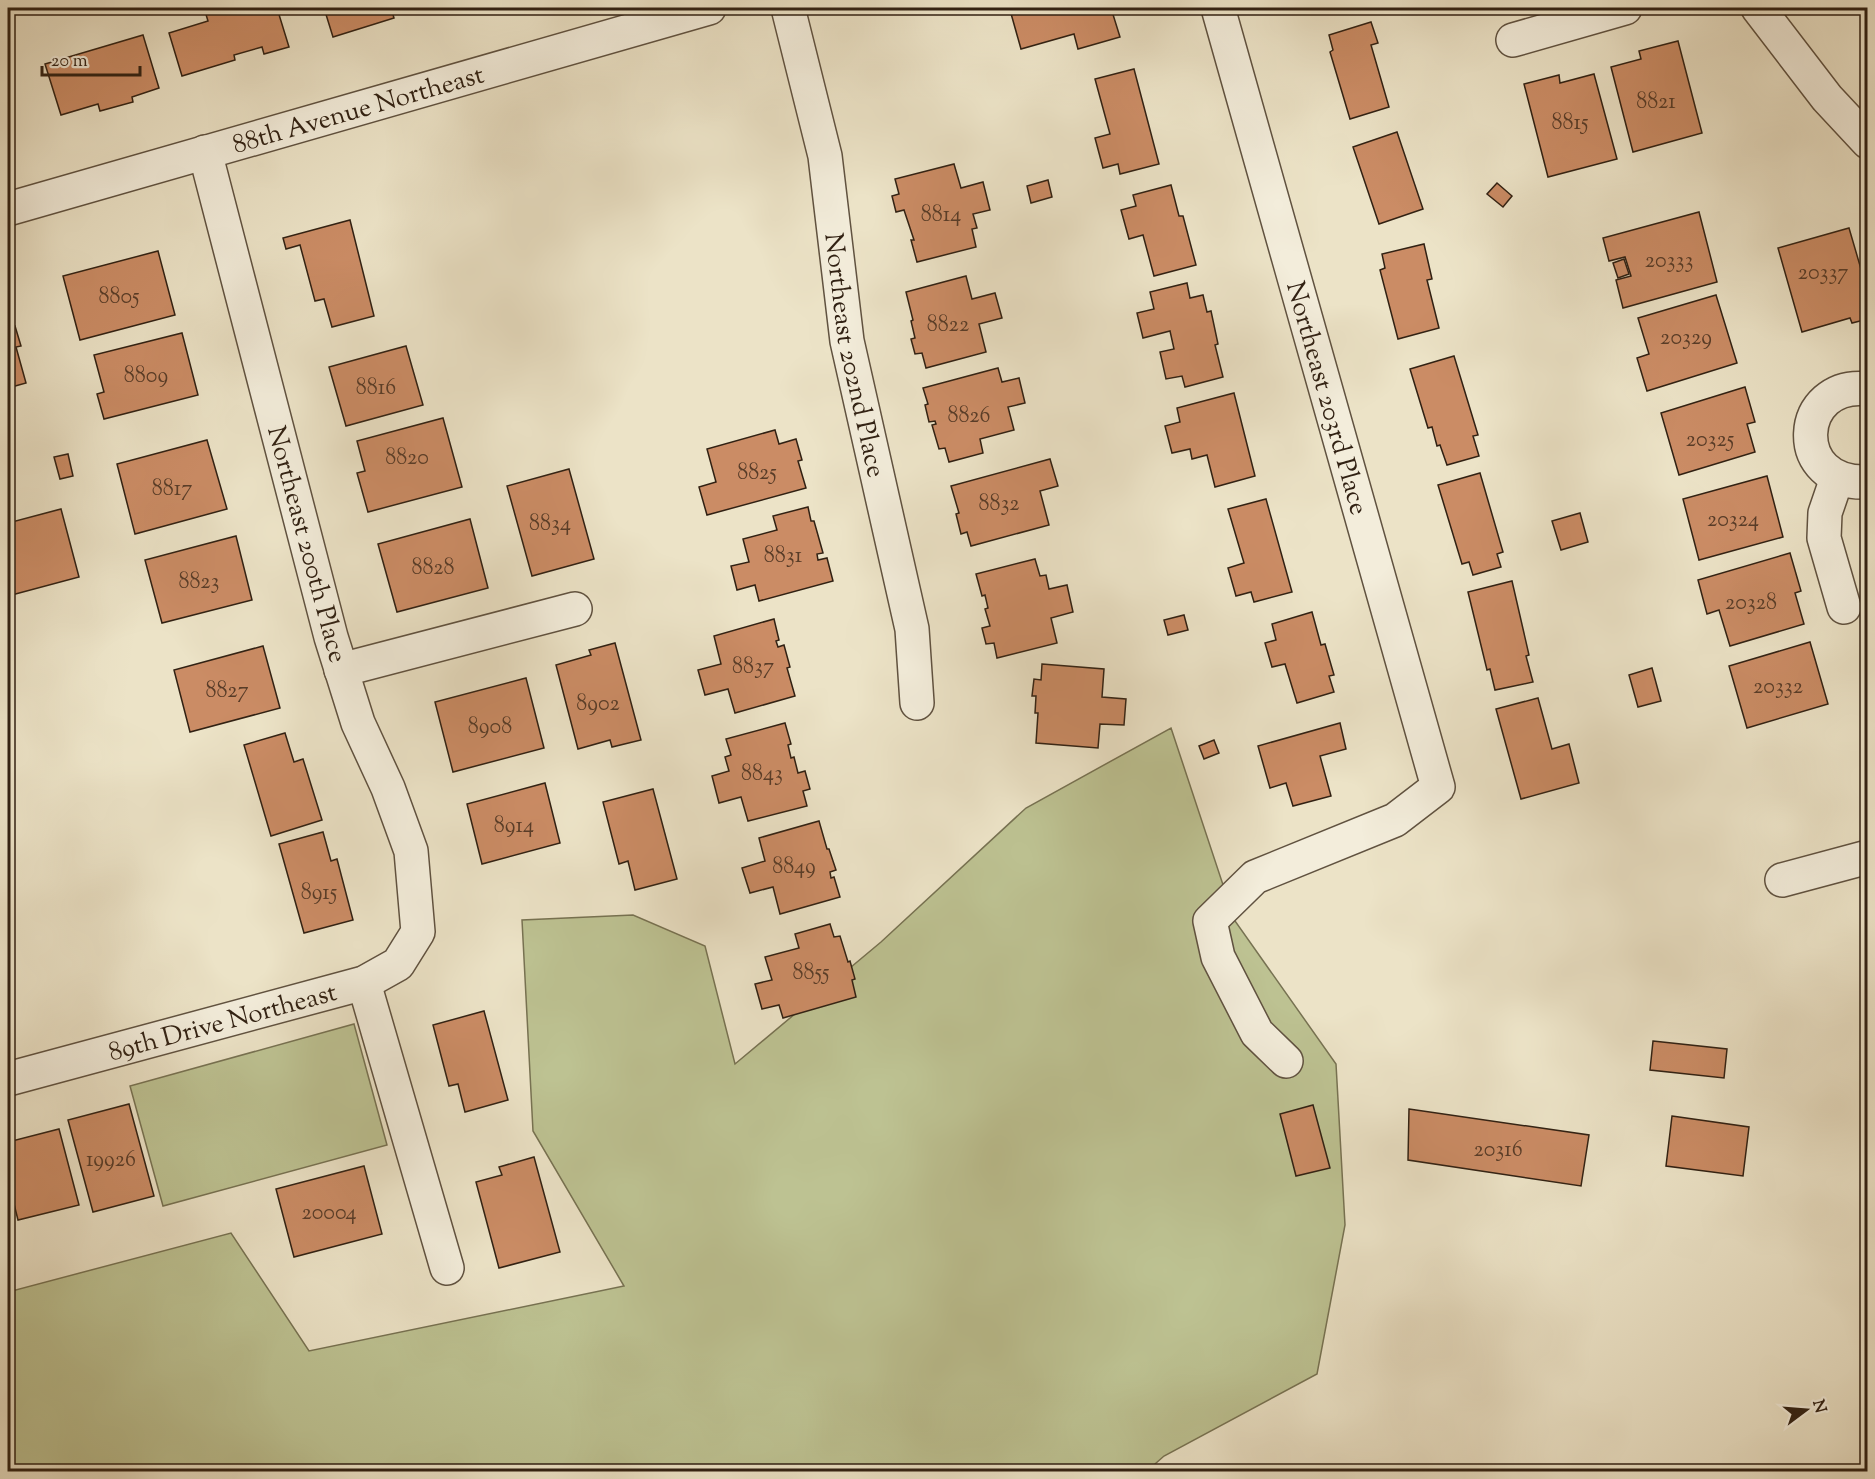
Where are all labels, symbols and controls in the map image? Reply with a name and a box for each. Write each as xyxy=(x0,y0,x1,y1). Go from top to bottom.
scale bar xyxy=(42,39,140,77)
text: 20 m xyxy=(51,49,88,75)
street label: 88th Avenue Northeast xyxy=(229,57,489,165)
house number: 8821 xyxy=(1636,87,1676,119)
house number: 8815 xyxy=(1551,108,1589,140)
house number: 8814 xyxy=(921,200,961,232)
street label: Northeast 202nd Place xyxy=(813,231,893,481)
house number: 20333 xyxy=(1645,246,1693,278)
house number: 20337 xyxy=(1798,258,1848,290)
street label: Northeast 203rd Place xyxy=(1275,278,1376,519)
house number: 8805 xyxy=(98,282,140,314)
house number: 8822 xyxy=(927,310,969,342)
house number: 20329 xyxy=(1660,323,1712,355)
house number: 8809 xyxy=(124,361,168,393)
house number: 8816 xyxy=(356,373,396,405)
house number: 8826 xyxy=(947,401,991,433)
street label: Northeast 200th Place xyxy=(256,422,355,667)
house number: 20325 xyxy=(1686,425,1735,457)
house number: 8820 xyxy=(385,443,429,475)
house number: 8825 xyxy=(737,458,777,490)
house number: 8817 xyxy=(152,474,192,506)
house number: 8832 xyxy=(978,489,1020,521)
house number: 20324 xyxy=(1707,505,1759,537)
house number: 8834 xyxy=(529,509,571,541)
house number: 8831 xyxy=(764,541,803,573)
house number: 8828 xyxy=(411,553,455,585)
house number: 8823 xyxy=(179,567,219,599)
house number: 20328 xyxy=(1725,588,1777,620)
house number: 8837 xyxy=(732,652,774,684)
house number: 20332 xyxy=(1753,672,1803,704)
house number: 8827 xyxy=(205,676,249,708)
house number: 8902 xyxy=(576,689,620,721)
house number: 8908 xyxy=(468,712,512,744)
house number: 8843 xyxy=(741,759,783,791)
house number: 8914 xyxy=(494,811,534,843)
house number: 8849 xyxy=(772,852,816,884)
house number: 8915 xyxy=(301,878,338,910)
house number: 8855 xyxy=(792,958,830,990)
street label: 89th Drive Northeast xyxy=(105,975,341,1072)
house number: 20316 xyxy=(1473,1135,1523,1167)
house number: 19926 xyxy=(86,1145,136,1177)
house number: 20004 xyxy=(301,1198,357,1230)
north arrow xyxy=(1776,1380,1836,1440)
text: N xyxy=(1805,1397,1831,1416)

